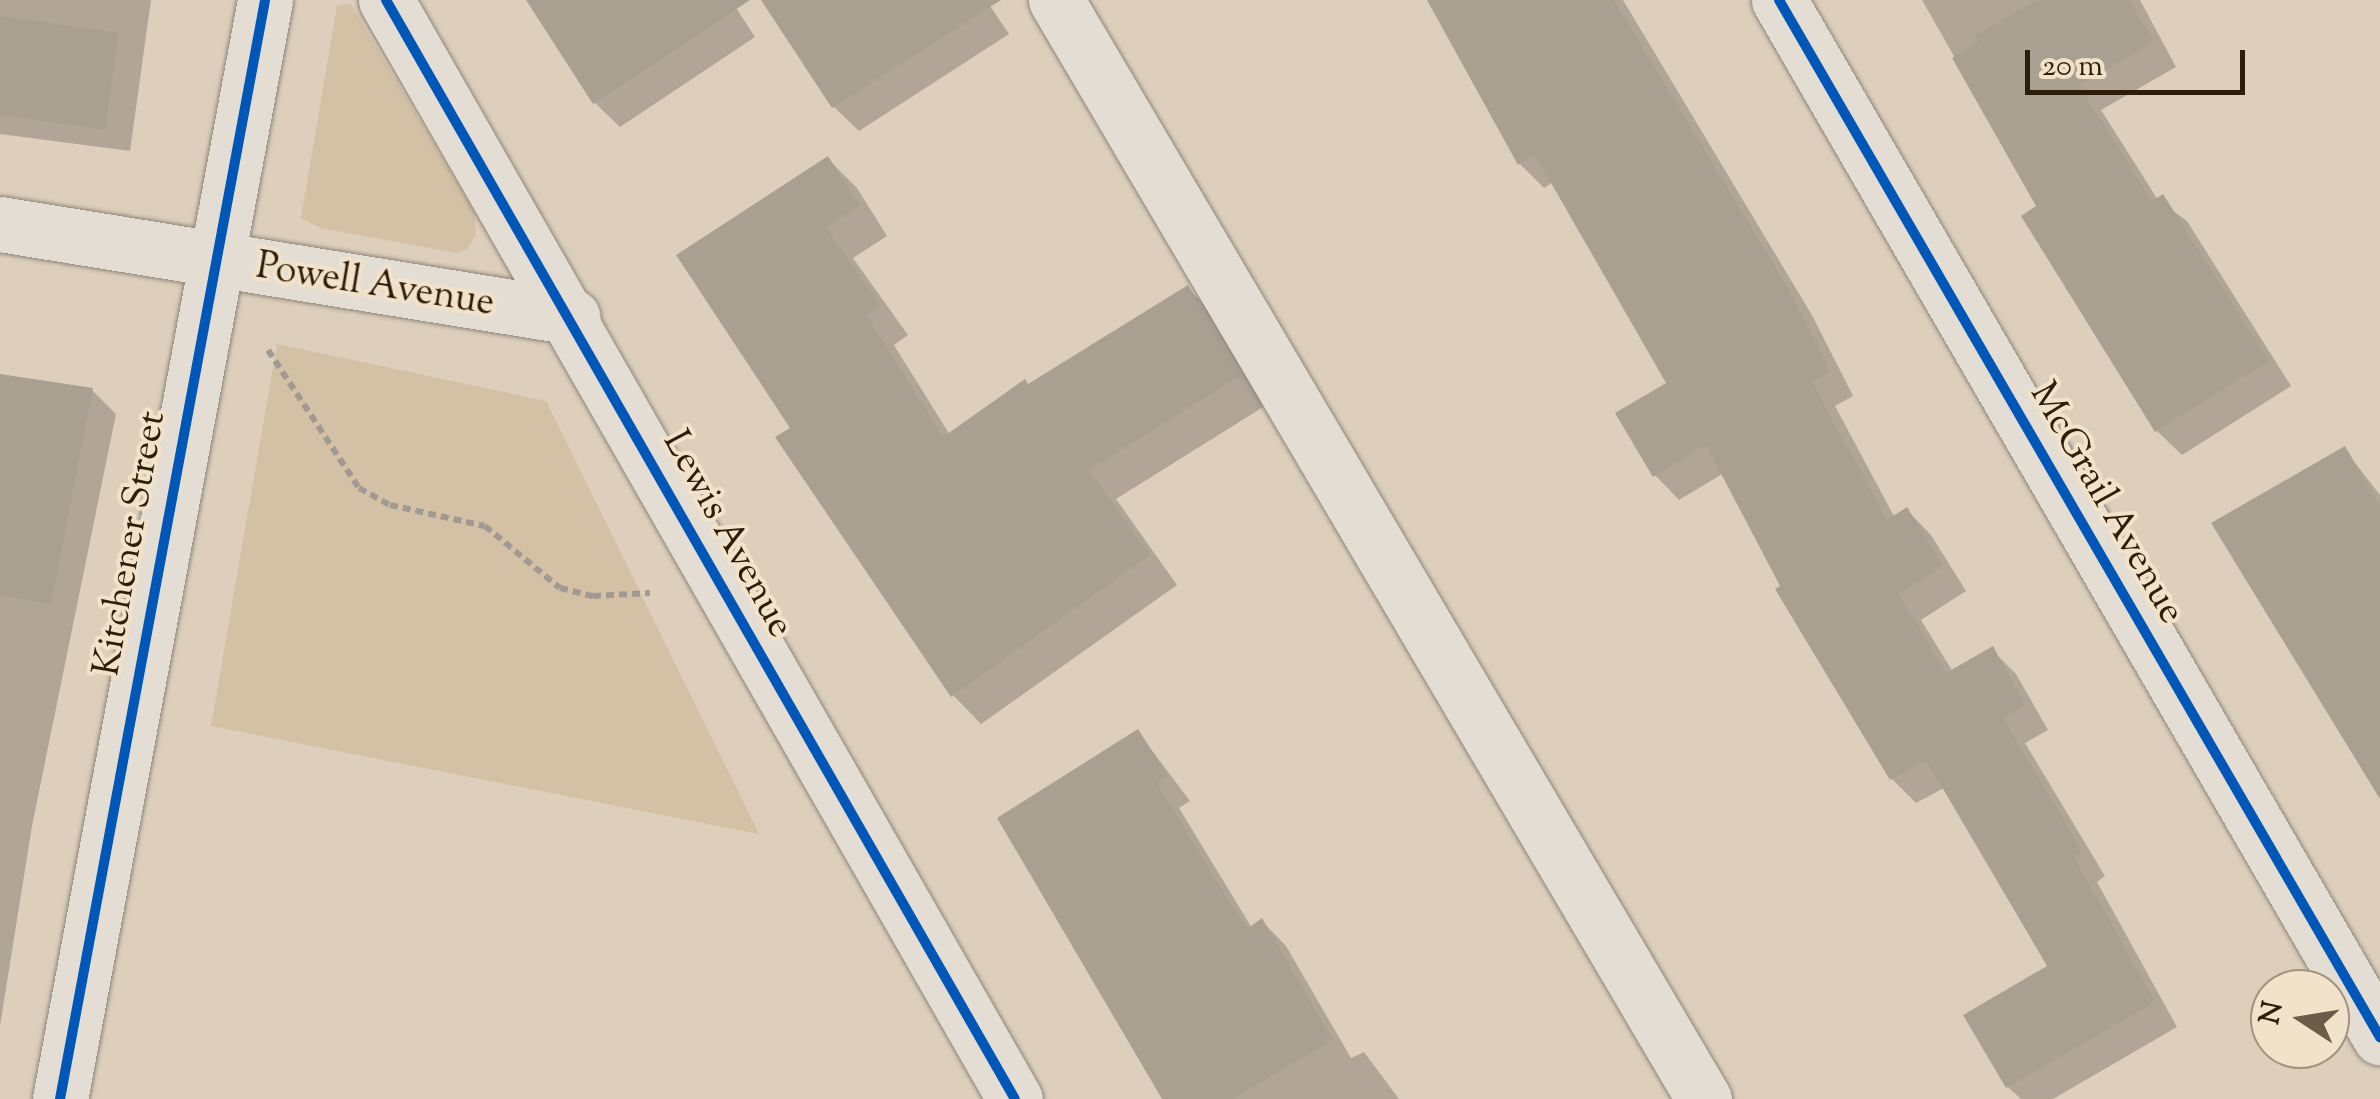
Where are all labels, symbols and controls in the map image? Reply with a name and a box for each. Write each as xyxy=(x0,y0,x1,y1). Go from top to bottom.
scale bar xyxy=(2030,30,2250,92)
text: 20 m xyxy=(2042,46,2103,89)
street label: Powell Avenue xyxy=(253,246,497,328)
street label: McGrail Avenue xyxy=(2018,375,2192,633)
street label: Kitchener Street xyxy=(86,408,178,680)
street label: Lewis Avenue xyxy=(650,424,802,646)
north arrow xyxy=(2250,969,2350,1069)
text: N xyxy=(2251,998,2294,1028)

